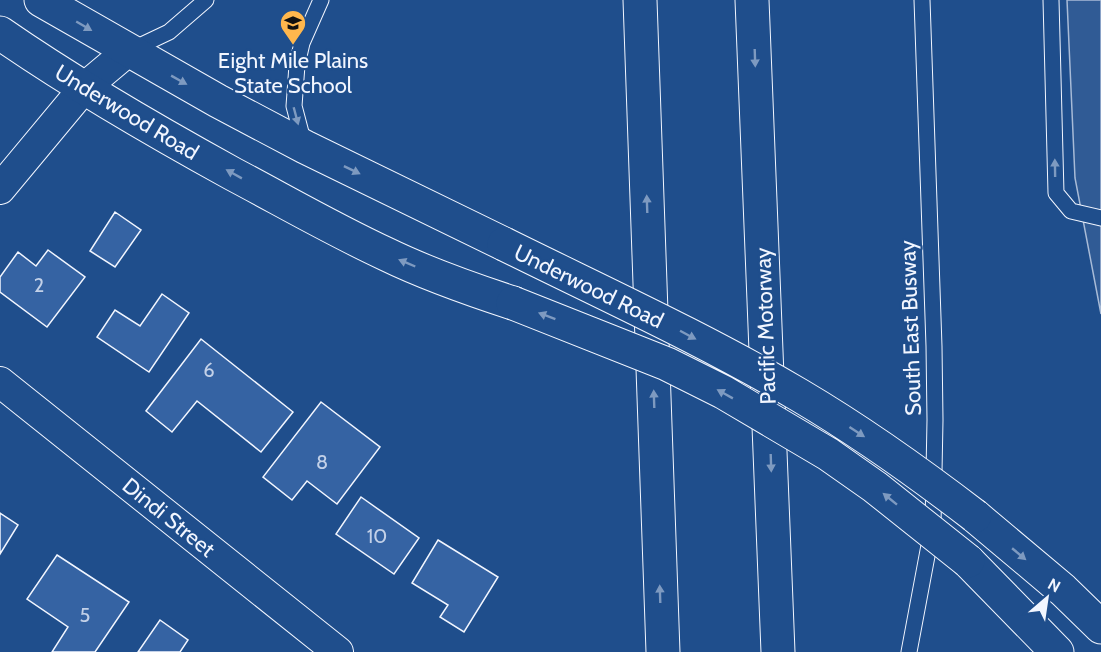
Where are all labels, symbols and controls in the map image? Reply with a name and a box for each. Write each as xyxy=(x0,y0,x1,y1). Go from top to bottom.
school or university icon: Eight Mile Plains State School xyxy=(278,8,308,46)
one-way arrow xyxy=(76,20,92,31)
place label: Eight Mile Plains State School xyxy=(218,47,368,99)
one-way arrow xyxy=(750,49,759,68)
street label: Underwood Road xyxy=(50,59,204,166)
one-way arrow xyxy=(171,75,188,85)
one-way arrow xyxy=(292,107,302,125)
one-way arrow xyxy=(1051,159,1060,178)
one-way arrow xyxy=(344,165,361,174)
one-way arrow xyxy=(225,169,242,179)
one-way arrow xyxy=(642,194,651,213)
street label: Underwood Road xyxy=(510,239,668,334)
street label: South East Busway xyxy=(894,240,927,416)
street label: Pacific Motorway xyxy=(749,247,782,405)
one-way arrow xyxy=(398,258,416,267)
house number: 2 xyxy=(34,273,44,297)
one-way arrow xyxy=(538,311,556,320)
one-way arrow xyxy=(680,330,697,340)
house number: 6 xyxy=(203,358,215,382)
one-way arrow xyxy=(649,389,658,408)
one-way arrow xyxy=(717,389,734,399)
one-way arrow xyxy=(849,427,865,438)
house number: 8 xyxy=(316,450,328,474)
one-way arrow xyxy=(766,454,775,473)
street label: Dindi Street xyxy=(117,472,221,563)
one-way arrow xyxy=(882,493,897,505)
house number: 10 xyxy=(367,524,387,548)
one-way arrow xyxy=(1011,547,1026,560)
north arrow xyxy=(1017,568,1077,628)
text: N xyxy=(1044,574,1064,596)
one-way arrow xyxy=(656,584,665,603)
house number: 5 xyxy=(80,603,90,627)

